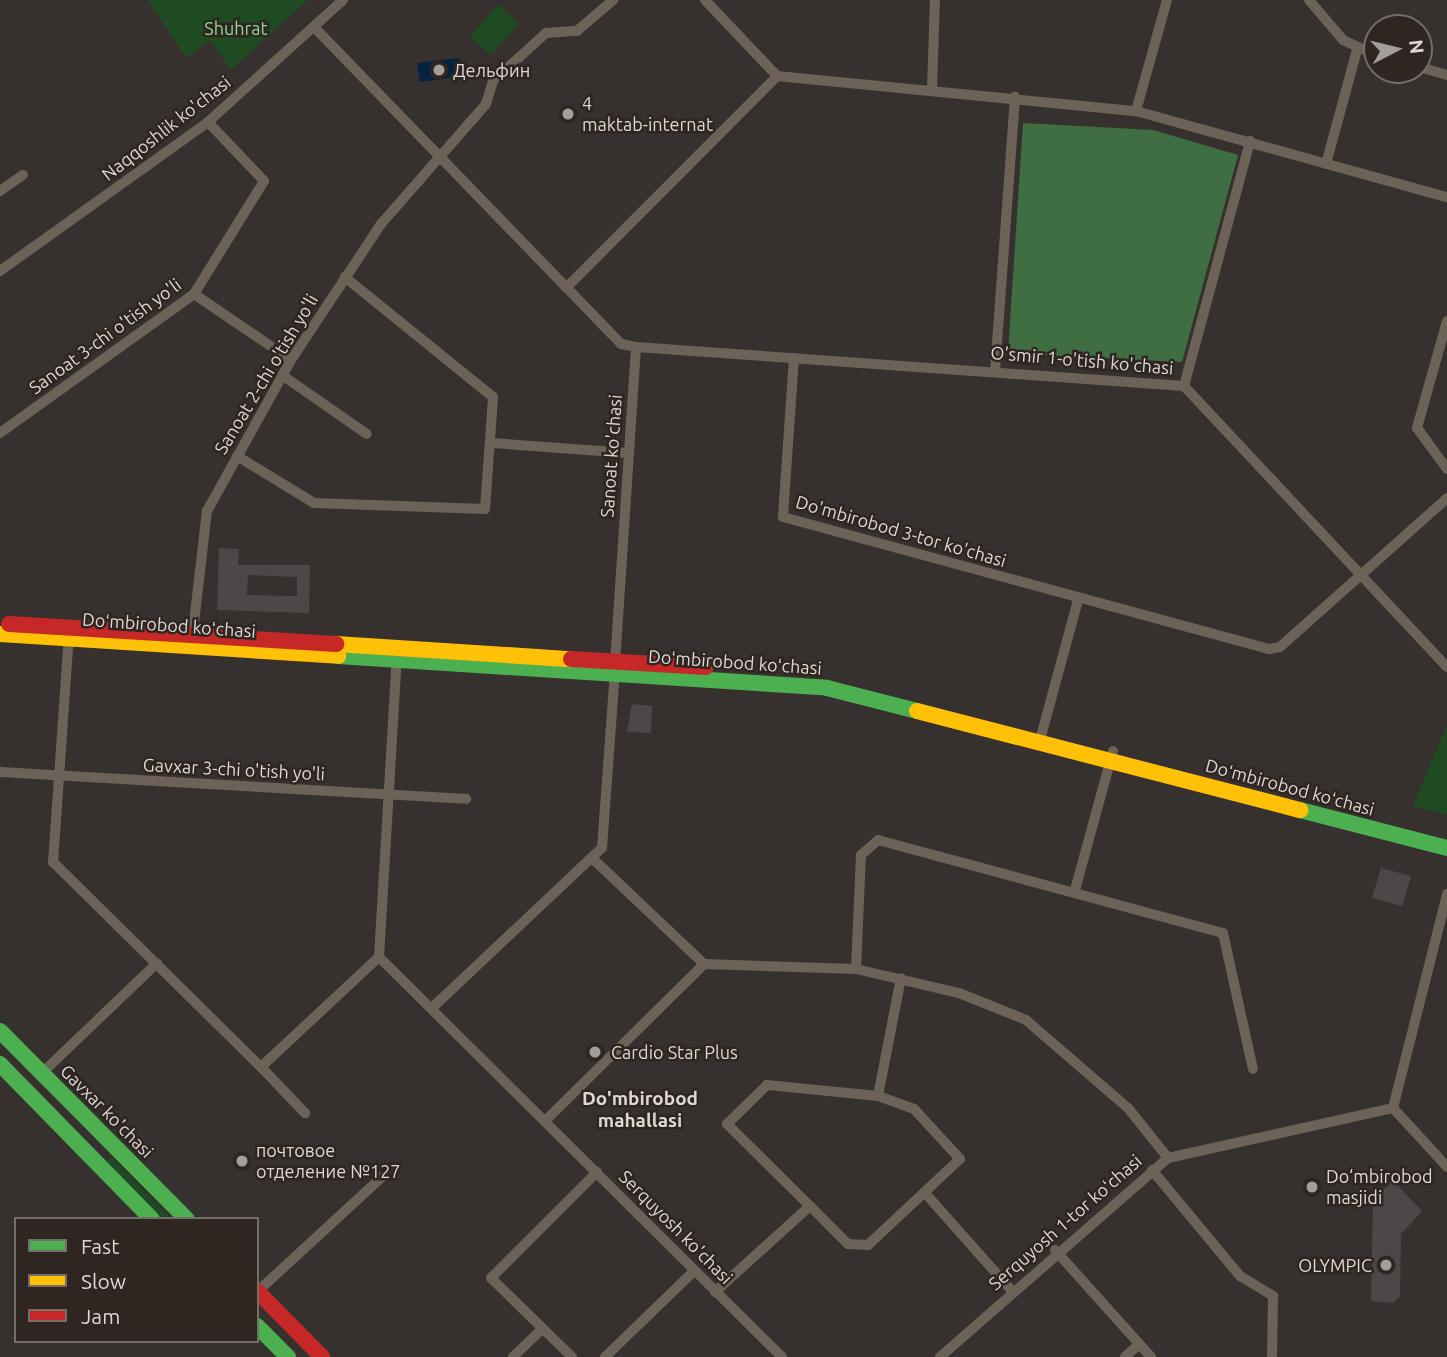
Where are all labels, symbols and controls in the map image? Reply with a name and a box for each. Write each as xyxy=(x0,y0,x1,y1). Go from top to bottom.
north arrow xyxy=(1363,14,1433,84)
park label: Shuhrat xyxy=(204,17,268,39)
text: N xyxy=(1405,38,1429,55)
place label: Дельфин xyxy=(453,59,530,81)
marker: Дельфин xyxy=(431,62,447,78)
street label: Naqqoshlik ko'chasi xyxy=(97,71,235,185)
place label: 4 maktab-internat xyxy=(582,93,713,136)
marker: 4 maktab-internat xyxy=(560,106,576,122)
street label: Sanoat 3-chi o'tish yo'li xyxy=(25,274,185,398)
street label: Sanoat 2-chi o'tish yo'li xyxy=(210,290,322,458)
street label: O'smir 1-o'tish ko'chasi xyxy=(990,341,1174,379)
street label: Sanoat ko'chasi xyxy=(596,394,626,518)
street label: Do'mbirobod 3-tor ko'chasi xyxy=(793,491,1009,571)
street label: Doʻmbirobod koʻchasi xyxy=(81,608,257,642)
street label: Doʻmbirobod koʻchasi xyxy=(647,645,823,679)
street label: Gavxar 3-chi o'tish yo'li xyxy=(142,753,326,785)
street label: Doʻmbirobod koʻchasi xyxy=(1203,754,1377,820)
place label: Cardio Star Plus xyxy=(611,1041,738,1063)
marker: Cardio Star Plus xyxy=(585,1042,605,1062)
street label: Gavxar ko'chasi xyxy=(56,1060,158,1162)
district label: Do'mbirobod mahallasi xyxy=(582,1088,698,1132)
place label: почтовое отделение №127 xyxy=(256,1140,401,1182)
street label: Serquyosh 1-tor koʻchasi xyxy=(984,1150,1146,1294)
marker: почтовое отделение №127 xyxy=(234,1153,250,1169)
street label: Serquyosh ko'chasi xyxy=(615,1166,737,1288)
place label: Do‘mbirobod masjidi xyxy=(1326,1166,1433,1208)
marker: Do‘mbirobod masjidi xyxy=(1304,1179,1320,1195)
legend xyxy=(14,1217,259,1343)
text: Fast xyxy=(81,1234,119,1258)
place label: OLYMPIC xyxy=(1298,1254,1372,1276)
marker: OLYMPIC xyxy=(1378,1257,1394,1273)
text: Slow xyxy=(81,1269,126,1293)
text: Jam xyxy=(81,1304,120,1328)

